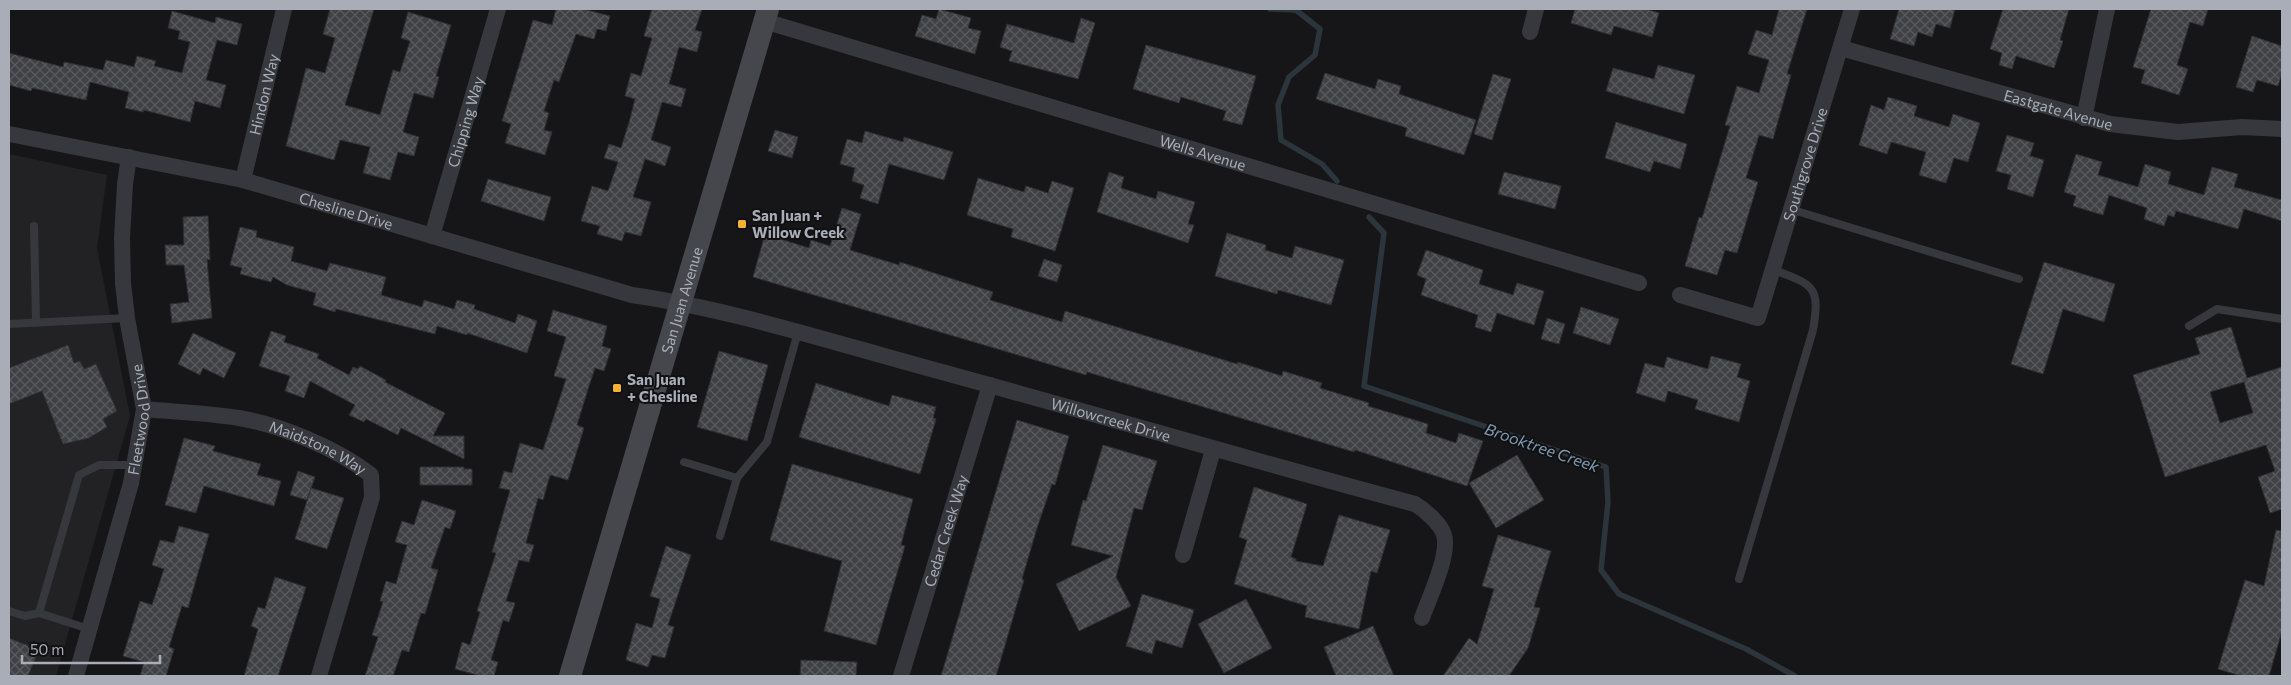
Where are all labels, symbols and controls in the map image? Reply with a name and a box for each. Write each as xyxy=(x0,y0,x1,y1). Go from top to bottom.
street label: Hindon Way xyxy=(245,52,282,137)
street label: Chipping Way xyxy=(443,74,487,169)
street label: Eastgate Avenue xyxy=(2002,85,2115,133)
street label: Southgrove Drive xyxy=(1779,105,1831,223)
street label: Wells Avenue xyxy=(1157,131,1248,174)
street label: Chesline Drive xyxy=(297,188,395,233)
place label: San Juan + Willow Creek xyxy=(752,206,845,241)
marker: San Juan + Willow Creek xyxy=(736,218,748,230)
street label: San Juan Avenue xyxy=(657,245,706,356)
street label: Fleetwood Drive xyxy=(124,363,153,476)
place label: San Juan + Chesline xyxy=(627,370,698,405)
marker: San Juan + Chesline xyxy=(611,382,623,394)
street label: Willowcreek Drive xyxy=(1049,394,1173,445)
street label: Maidstone Way xyxy=(267,417,370,478)
water label: Brooktree Creek xyxy=(1482,419,1602,476)
street label: Cedar Creek Way xyxy=(920,472,971,589)
scale bar xyxy=(22,632,160,664)
text: 50 m xyxy=(30,640,64,658)

